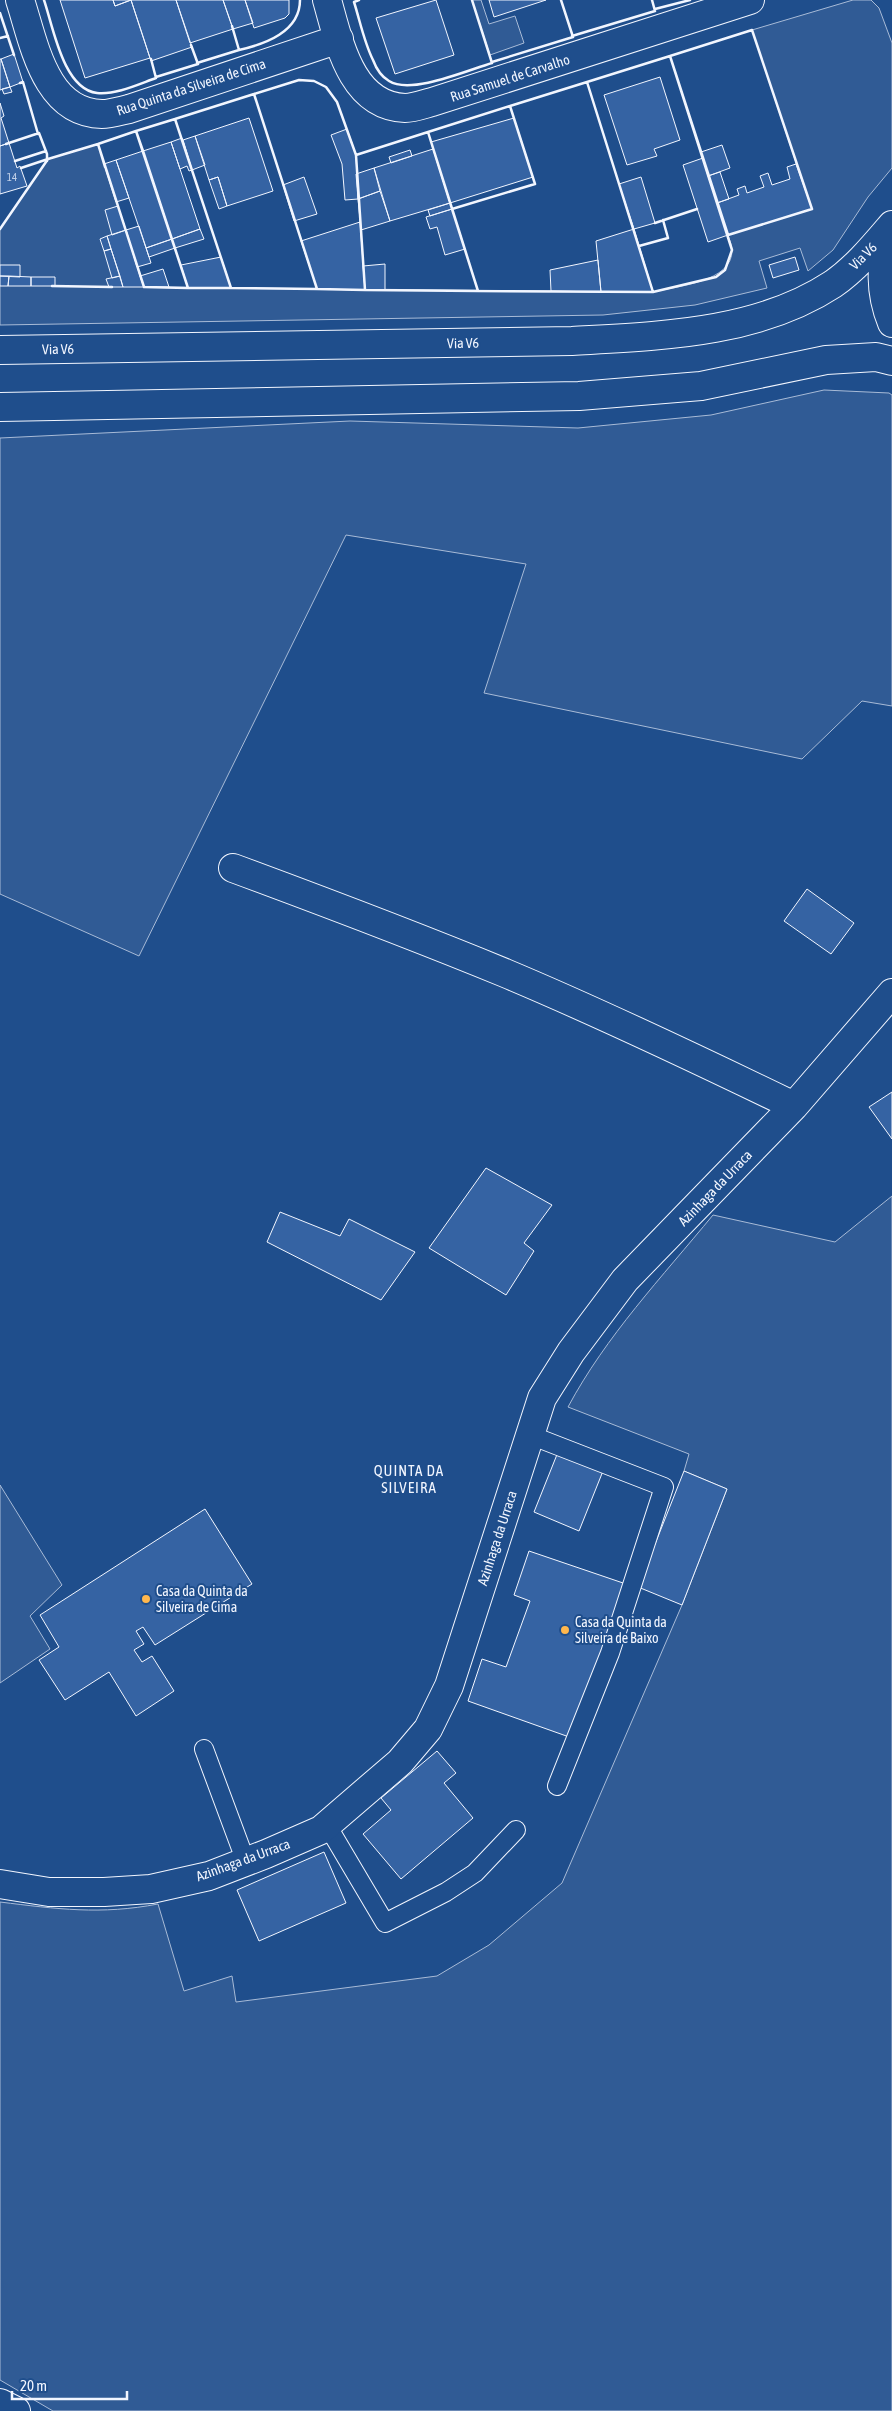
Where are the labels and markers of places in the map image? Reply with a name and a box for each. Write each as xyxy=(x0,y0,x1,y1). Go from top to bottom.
place label: Casa da Quinta da Silveira de Cima xyxy=(156,1583,248,1615)
marker: Casa da Quinta da Silveira de Cima xyxy=(140,1593,152,1605)
place label: Casa da Quinta da Silveira de Baixo xyxy=(575,1614,667,1646)
marker: Casa da Quinta da Silveira de Baixo xyxy=(559,1624,571,1636)

